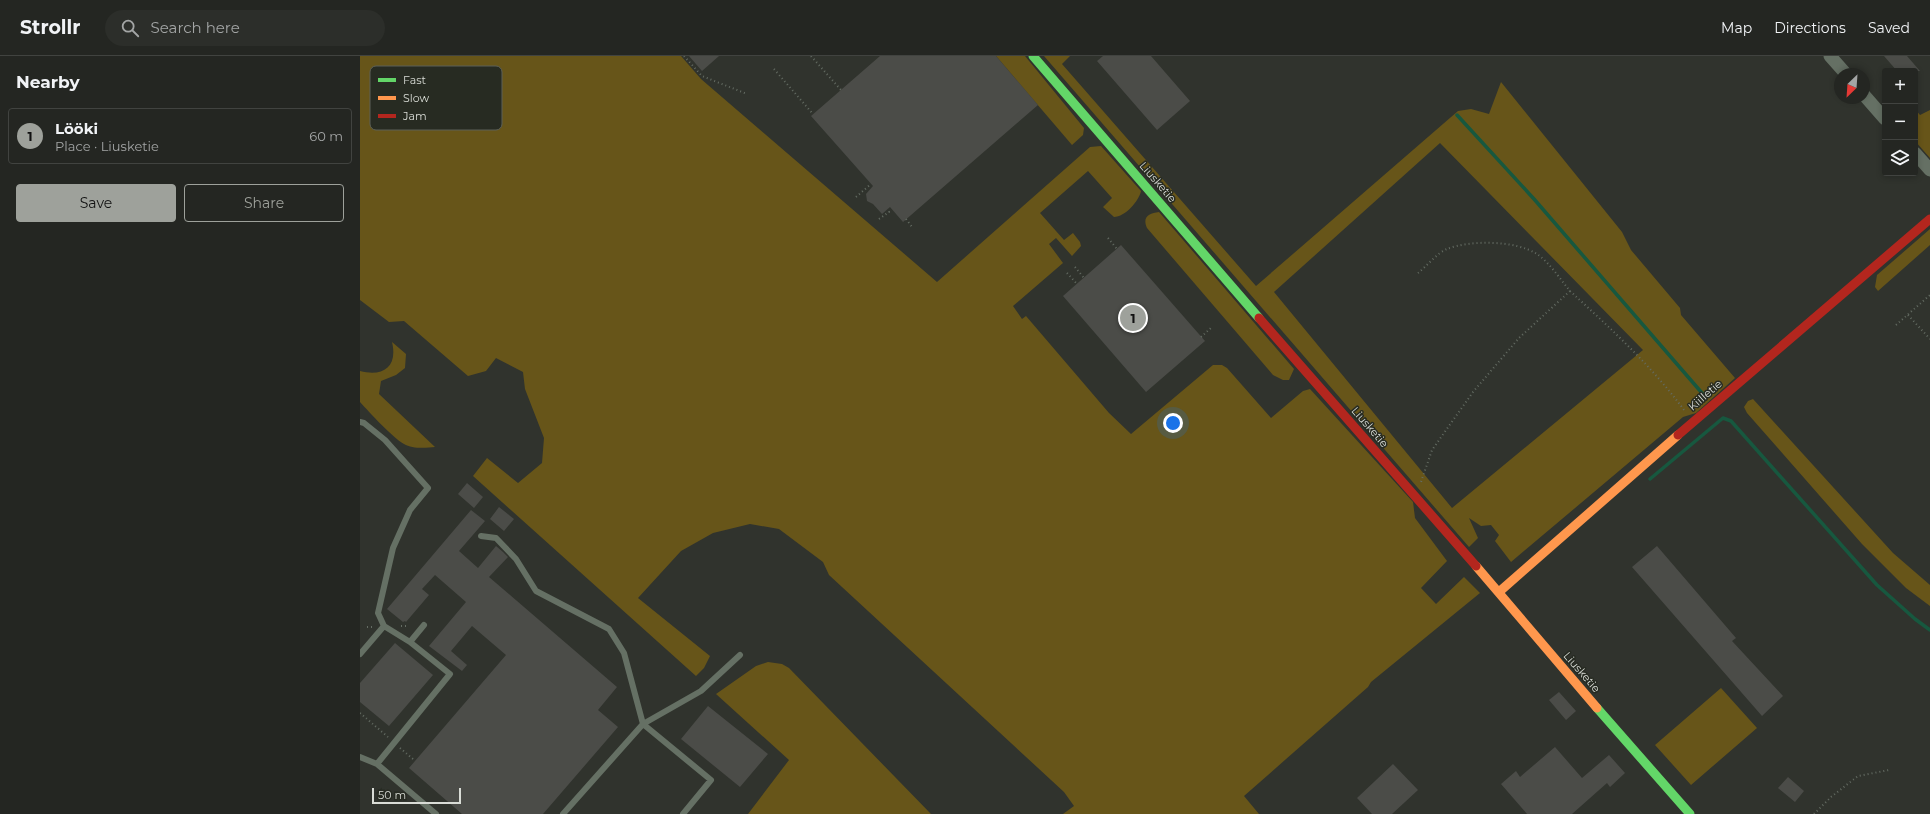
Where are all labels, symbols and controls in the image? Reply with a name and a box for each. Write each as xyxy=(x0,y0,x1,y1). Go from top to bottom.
search box xyxy=(105,10,385,46)
text: Strollr xyxy=(20,16,81,39)
icon: search xyxy=(119,17,141,39)
text: Search here xyxy=(151,18,240,37)
text: Map xyxy=(1721,19,1752,37)
text: Directions xyxy=(1774,19,1846,37)
text: Saved xyxy=(1868,19,1910,37)
legend xyxy=(370,66,502,130)
north arrow xyxy=(1834,68,1870,104)
map controls xyxy=(1882,68,1918,176)
button: + xyxy=(1882,68,1918,104)
text: Nearby xyxy=(16,72,80,92)
text: Fast xyxy=(403,73,427,87)
text: Slow xyxy=(403,91,429,105)
button: − xyxy=(1882,104,1918,140)
text: Jam xyxy=(402,109,427,123)
text: Lööki xyxy=(55,119,98,138)
text: 1 xyxy=(27,128,33,144)
text: 60 m xyxy=(309,128,343,144)
text: Place · Liusketie xyxy=(55,138,159,154)
button: layers xyxy=(1882,140,1918,176)
street label: Liusketie xyxy=(1137,159,1180,205)
button: Save xyxy=(16,184,176,222)
button: Share xyxy=(184,184,344,222)
pin: 1 xyxy=(1120,303,1146,333)
street label: Kiilletie xyxy=(1685,376,1725,414)
street label: Liusketie xyxy=(1349,404,1392,450)
your location xyxy=(1163,413,1183,433)
street label: Liusketie xyxy=(1561,649,1604,695)
scale bar xyxy=(372,786,461,805)
text: 50 m xyxy=(378,788,406,802)

